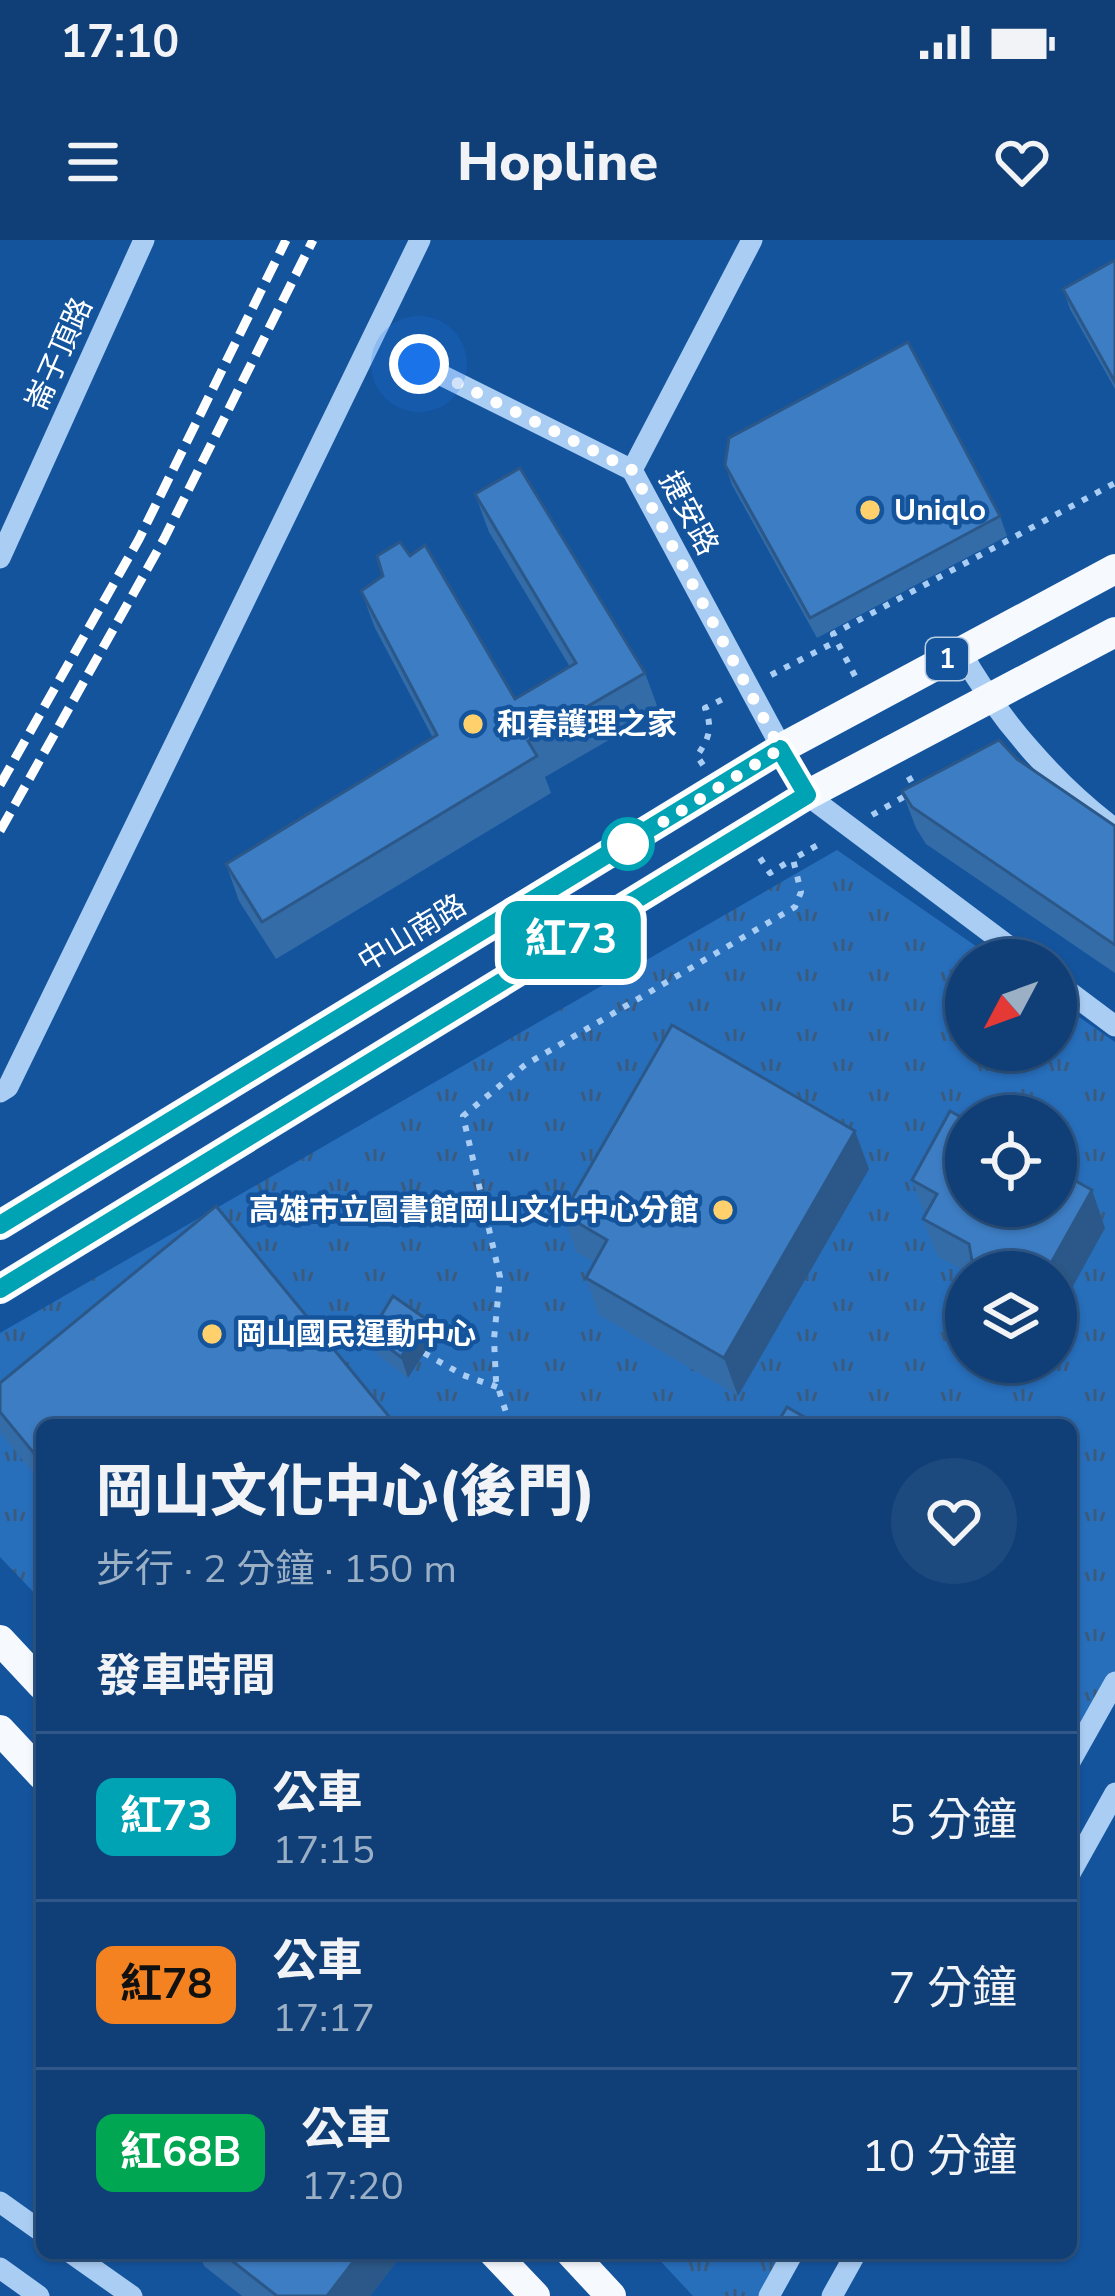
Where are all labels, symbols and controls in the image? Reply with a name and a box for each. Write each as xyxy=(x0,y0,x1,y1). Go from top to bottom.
text: 17:10 xyxy=(60,12,179,73)
text: Hopline xyxy=(457,125,658,199)
icon: menu xyxy=(60,129,126,195)
icon: heart xyxy=(989,129,1055,195)
street label: 崙子頂路 xyxy=(16,291,103,417)
your location xyxy=(389,334,449,394)
street label: 捷安路 xyxy=(649,464,728,563)
place label: Uniqlo xyxy=(894,490,986,531)
marker: Uniqlo xyxy=(857,497,883,523)
road number: 1 xyxy=(926,638,968,680)
place label: 和春護理之家 xyxy=(497,704,677,745)
marker: 和春護理之家 xyxy=(460,711,486,737)
unlabelled marker xyxy=(603,819,653,869)
street label: 中山南路 xyxy=(350,885,474,982)
line badge: 紅73 xyxy=(502,901,640,979)
text: 紅73 xyxy=(525,911,617,968)
north arrow xyxy=(945,939,1077,1071)
map controls xyxy=(945,939,1077,1383)
button: locate xyxy=(945,1095,1077,1227)
place label: 高雄市立圖書館岡山文化中心分館 xyxy=(249,1190,699,1231)
marker: 高雄市立圖書館岡山文化中心分館 xyxy=(710,1197,736,1223)
button: layers xyxy=(945,1251,1077,1383)
place label: 岡山國民運動中心 xyxy=(236,1314,476,1355)
marker: 岡山國民運動中心 xyxy=(199,1321,225,1347)
text: 岡山文化中心(後門) xyxy=(96,1453,596,1531)
button: heart xyxy=(891,1458,1017,1584)
text: 步行 · 2 分鐘 · 150 m xyxy=(96,1543,457,1596)
text: 發車時間 xyxy=(96,1646,276,1707)
text: 公車 xyxy=(272,1763,362,1824)
text: 紅73 xyxy=(120,1788,212,1845)
text: 5 分鐘 xyxy=(888,1790,1017,1851)
text: 17:15 xyxy=(272,1824,375,1877)
text: 公車 xyxy=(272,1931,362,1992)
text: 紅78 xyxy=(120,1956,212,2013)
text: 7 分鐘 xyxy=(888,1958,1017,2019)
text: 17:17 xyxy=(272,1992,375,2045)
text: 公車 xyxy=(301,2099,391,2160)
text: 紅68B xyxy=(120,2124,241,2181)
text: 10 分鐘 xyxy=(861,2126,1017,2187)
text: 17:20 xyxy=(301,2160,404,2213)

